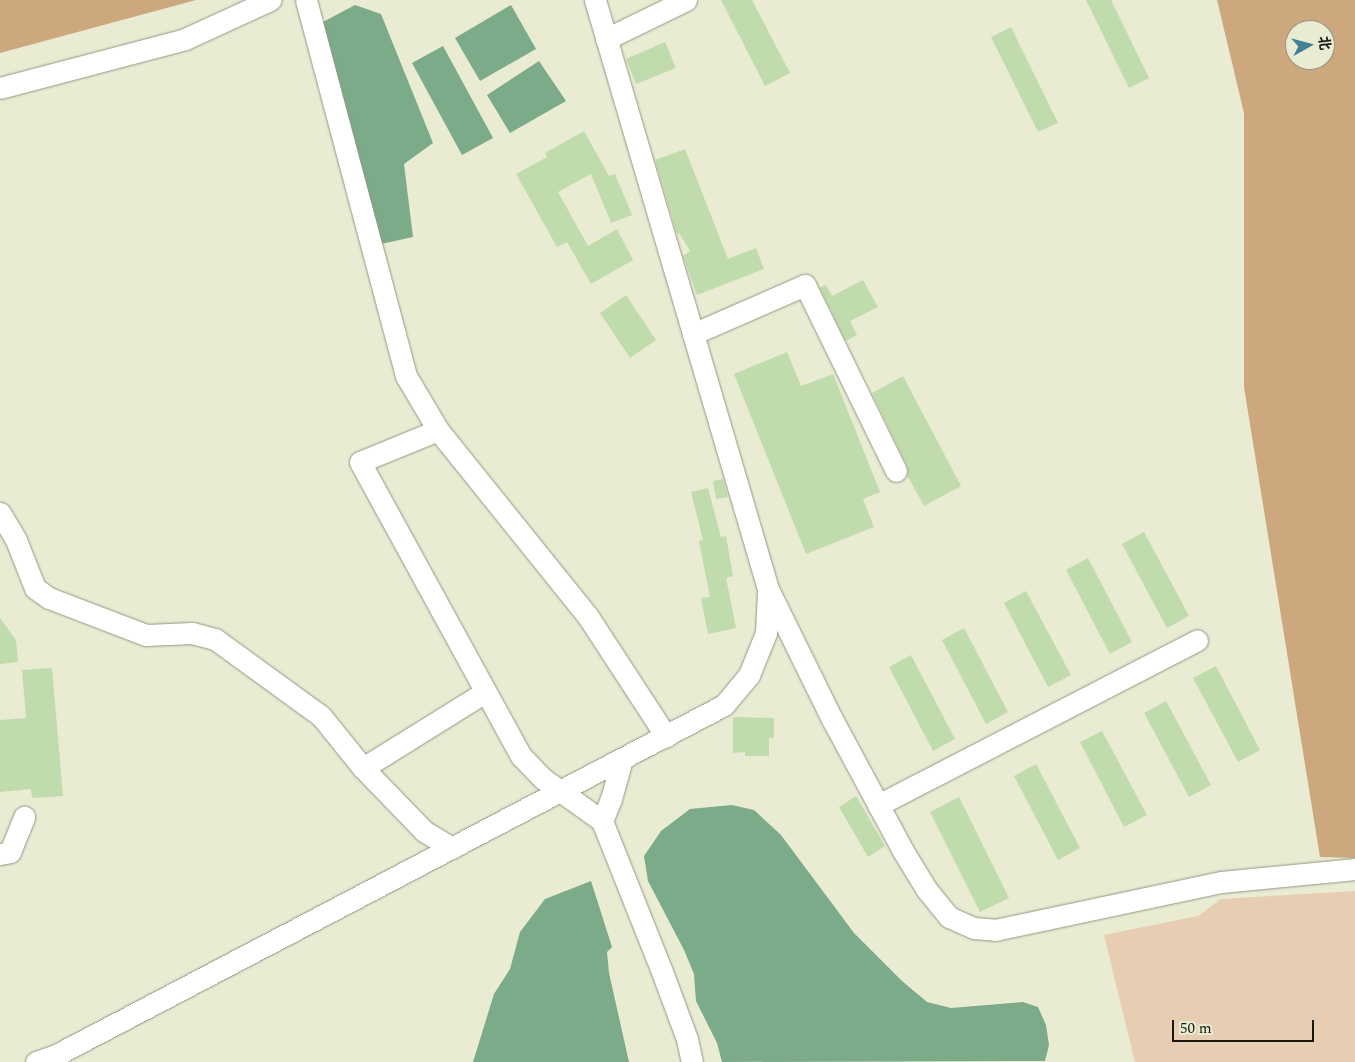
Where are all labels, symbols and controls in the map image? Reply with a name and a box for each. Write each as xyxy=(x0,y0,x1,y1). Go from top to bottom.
north arrow xyxy=(1285,20,1335,70)
text: 北 xyxy=(1313,35,1336,51)
scale bar xyxy=(1175,1010,1318,1042)
text: 50 m xyxy=(1180,1017,1212,1040)

